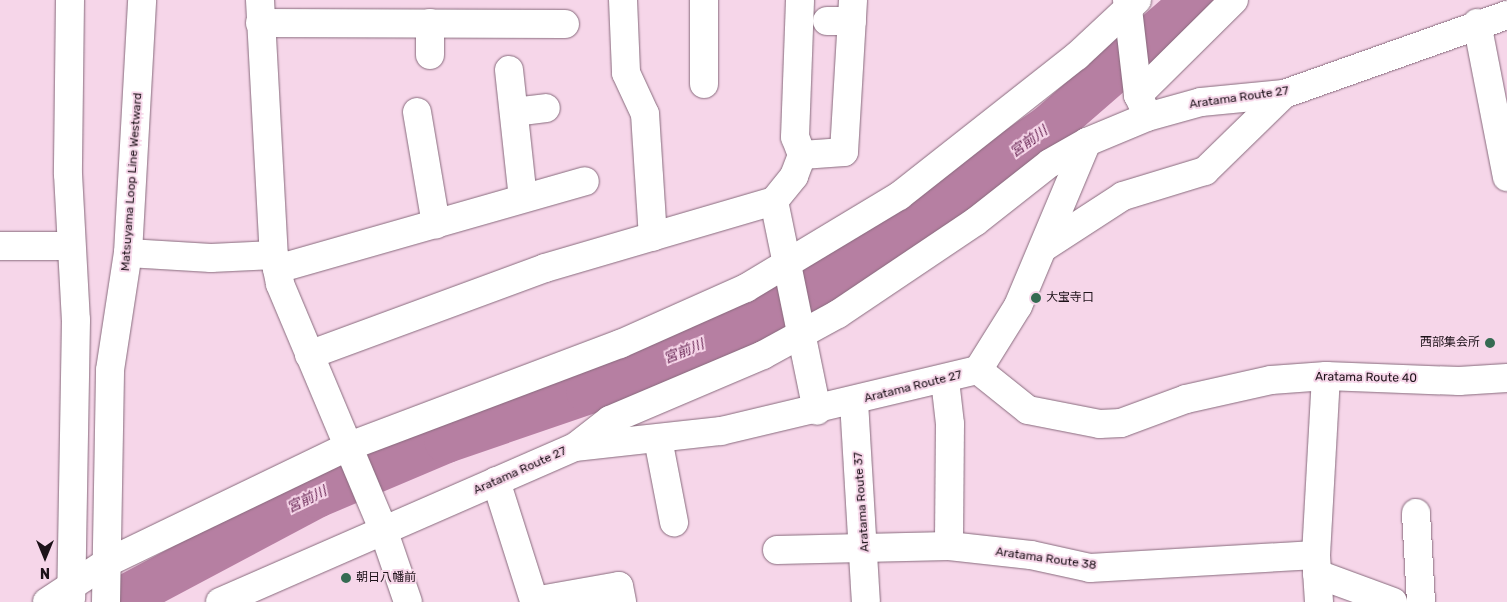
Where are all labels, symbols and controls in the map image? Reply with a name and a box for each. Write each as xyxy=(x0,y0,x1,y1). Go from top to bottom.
street label: Aratama Route 27 xyxy=(1188,84,1290,112)
street label: Matsuyama Loop Line Westward xyxy=(119,92,145,272)
water label: 宮前川 xyxy=(1007,123,1051,161)
place label: 大宝寺口 xyxy=(1046,291,1094,305)
marker: 大宝寺口 xyxy=(1030,292,1042,304)
water label: 宮前川 xyxy=(661,336,707,368)
place label: 西部集会所 xyxy=(1420,336,1480,350)
marker: 西部集会所 xyxy=(1484,337,1496,349)
street label: Aratama Route 27 xyxy=(863,368,963,406)
street label: Aratama Route 40 xyxy=(1315,370,1417,386)
street label: Aratama Route 27 xyxy=(471,444,569,498)
street label: Aratama Route 37 xyxy=(851,452,873,552)
water label: 宮前川 xyxy=(284,483,330,517)
north arrow xyxy=(20,532,70,582)
street label: Aratama Route 38 xyxy=(995,545,1097,573)
text: N xyxy=(40,564,50,581)
place label: 朝日八幡前 xyxy=(356,571,416,585)
marker: 朝日八幡前 xyxy=(340,572,352,584)

